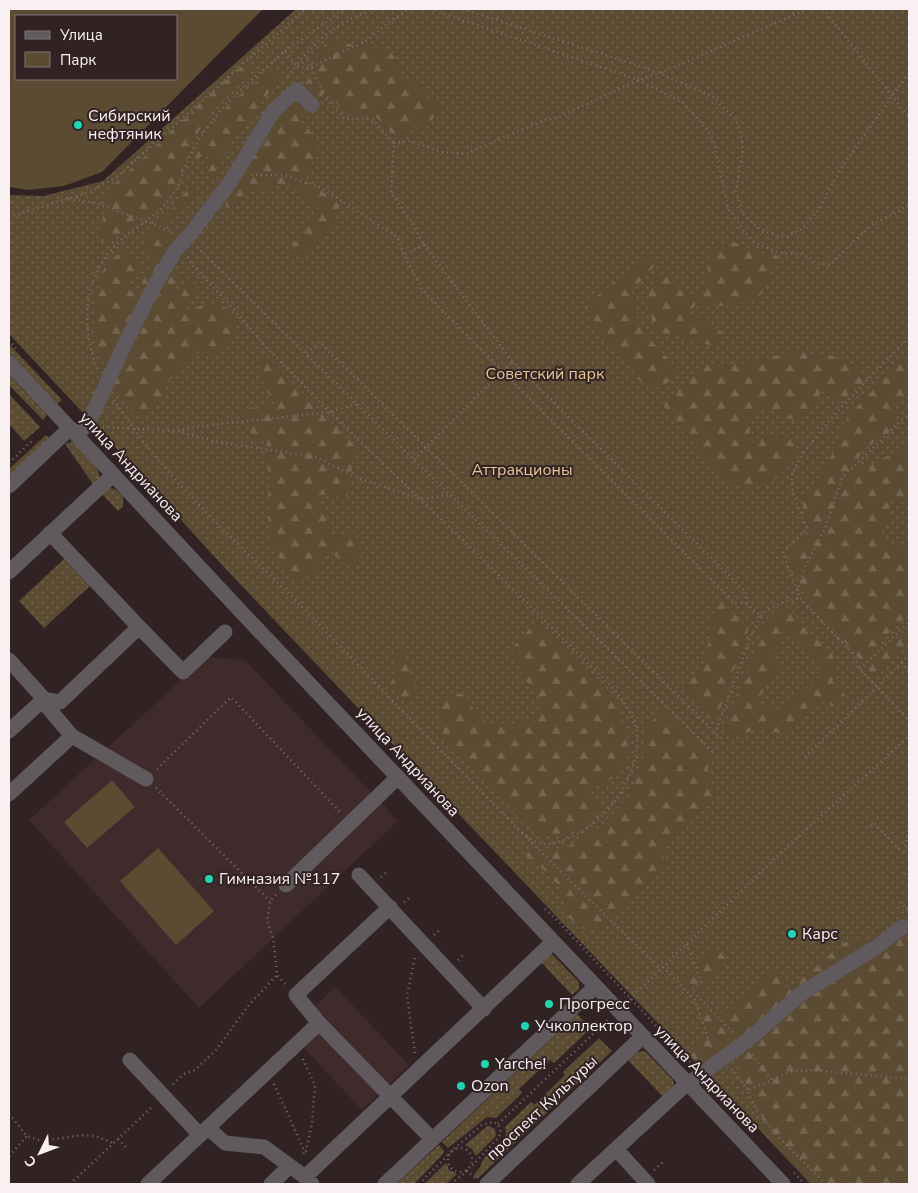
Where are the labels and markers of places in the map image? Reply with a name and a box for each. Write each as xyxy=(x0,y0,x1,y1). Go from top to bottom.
place label: Сибирский нефтяник xyxy=(88,105,171,145)
marker: Сибирский нефтяник xyxy=(72,119,84,131)
place label: Гимназия №117 xyxy=(219,868,340,890)
marker: Гимназия №117 xyxy=(203,873,215,885)
place label: Карс xyxy=(802,923,838,945)
marker: Карс xyxy=(786,928,798,940)
place label: Прогресс xyxy=(559,993,630,1015)
marker: Прогресс xyxy=(543,998,555,1010)
place label: Учколлектор xyxy=(534,1015,633,1037)
marker: Учколлектор xyxy=(519,1020,531,1032)
place label: Yarche! xyxy=(494,1053,546,1075)
marker: Yarche! xyxy=(479,1058,491,1070)
place label: Ozon xyxy=(471,1075,509,1097)
marker: Ozon xyxy=(455,1080,467,1092)

